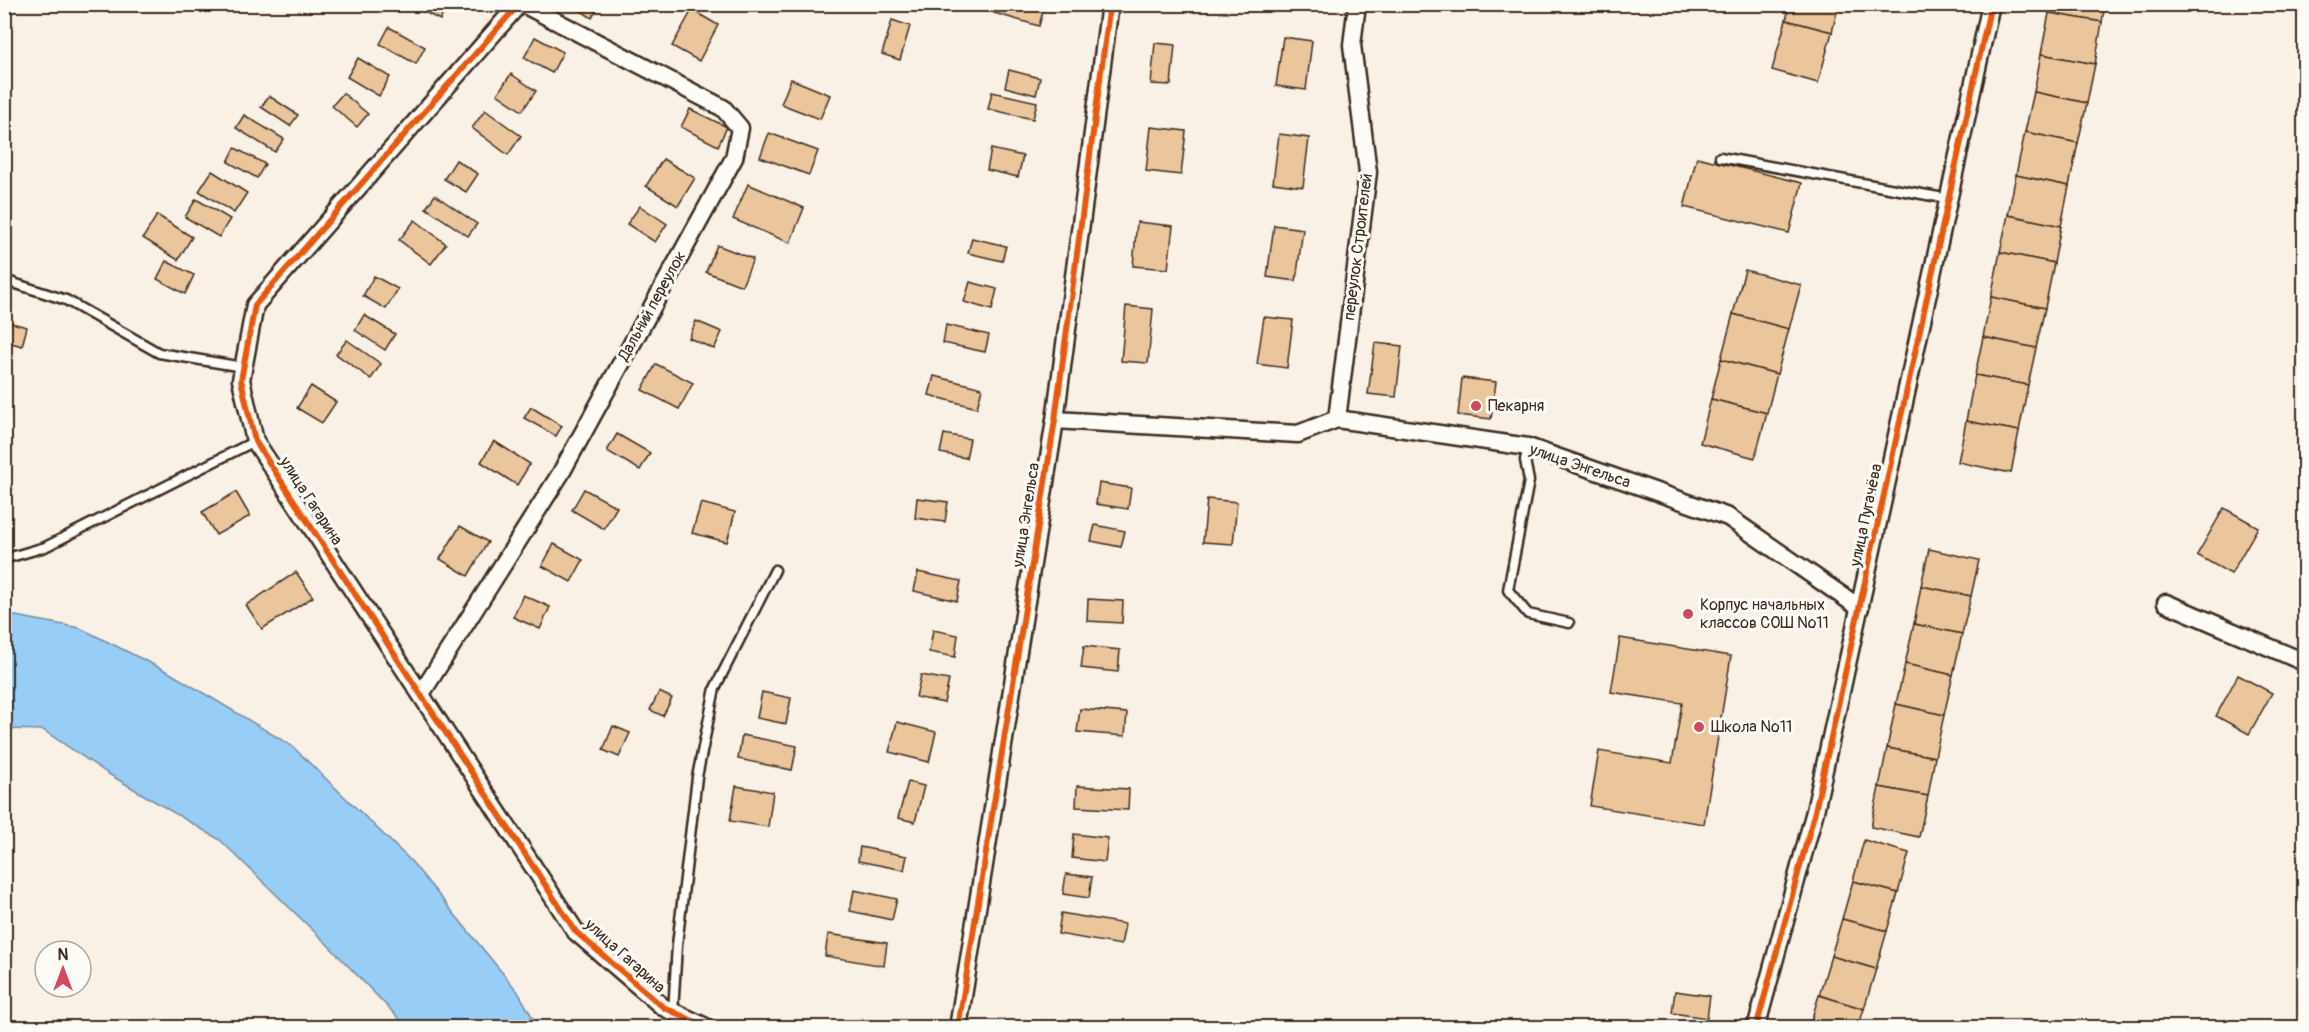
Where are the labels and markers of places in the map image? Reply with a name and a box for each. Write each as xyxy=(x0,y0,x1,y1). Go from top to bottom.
place label: Пекарня xyxy=(1488,396,1544,416)
marker: Пекарня xyxy=(1469,399,1483,413)
place label: Корпус начальных классов СОШ №11 xyxy=(1700,595,1829,633)
marker: Корпус начальных классов СОШ №11 xyxy=(1681,607,1695,621)
place label: Школа №11 xyxy=(1711,717,1792,737)
marker: Школа №11 xyxy=(1692,720,1706,734)

